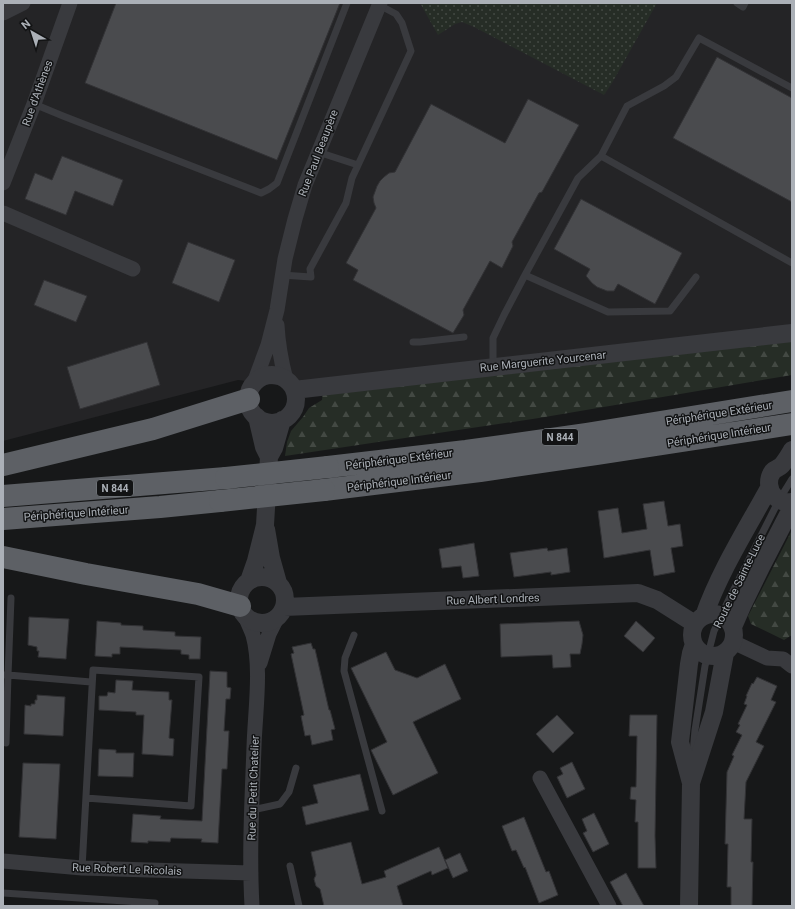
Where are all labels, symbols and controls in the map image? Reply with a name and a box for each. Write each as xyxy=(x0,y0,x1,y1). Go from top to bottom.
north arrow xyxy=(12,12,52,52)
text: N xyxy=(19,17,33,32)
street label: Rue d'Athènes xyxy=(20,58,55,128)
street label: Rue Paul Beaupère xyxy=(296,108,341,198)
street label: Rue Marguerite Yourcenar xyxy=(479,348,607,375)
street label: Périphérique Extérieur xyxy=(665,399,774,428)
street label: Périphérique Intérieur xyxy=(666,421,772,450)
road number: N 844 xyxy=(542,429,578,445)
street label: Périphérique Extérieur xyxy=(345,446,454,473)
street label: Périphérique Intérieur xyxy=(346,469,452,494)
road number: N 844 xyxy=(97,480,133,496)
street label: Périphérique Intérieur xyxy=(23,503,129,524)
street label: Route de Sainte-Luce xyxy=(711,532,768,630)
street label: Rue Albert Londres xyxy=(446,591,540,608)
street label: Rue du Petit Chatelier xyxy=(245,735,262,841)
street label: Rue Robert Le Ricolais xyxy=(72,861,182,878)

